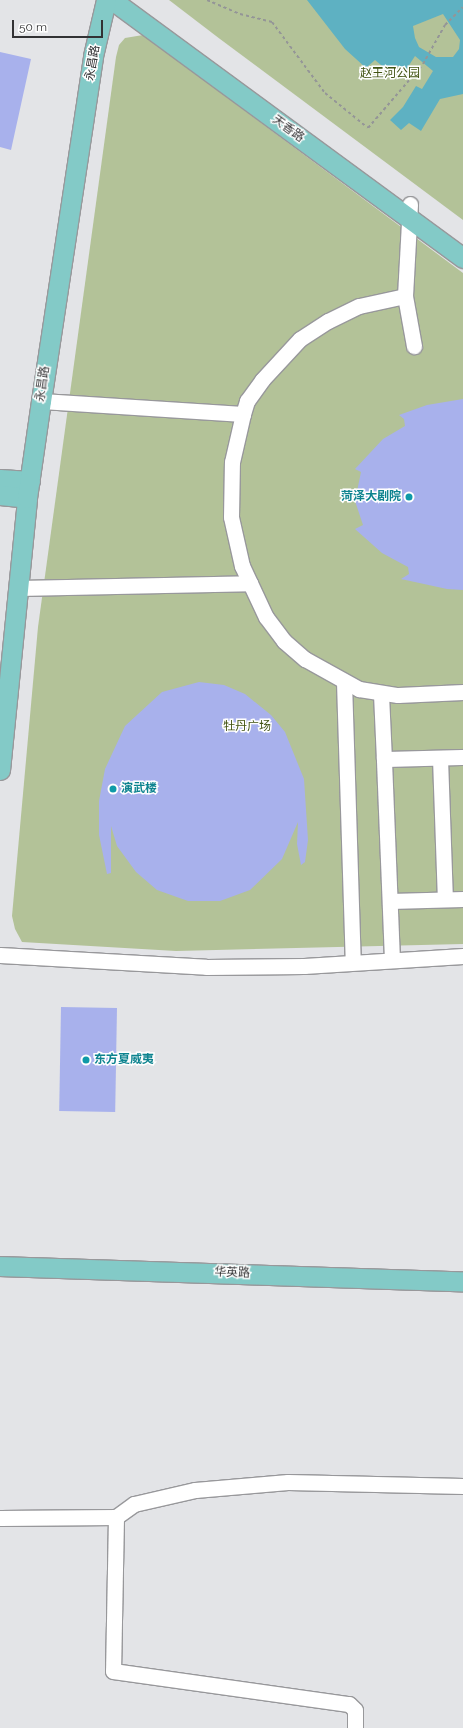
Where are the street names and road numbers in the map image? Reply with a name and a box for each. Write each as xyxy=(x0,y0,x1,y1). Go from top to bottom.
street label: 永昌路 xyxy=(83,44,103,82)
street label: 天香路 xyxy=(269,113,307,145)
street label: 永昌路 xyxy=(33,365,53,403)
street label: 华英路 xyxy=(214,1265,250,1281)

